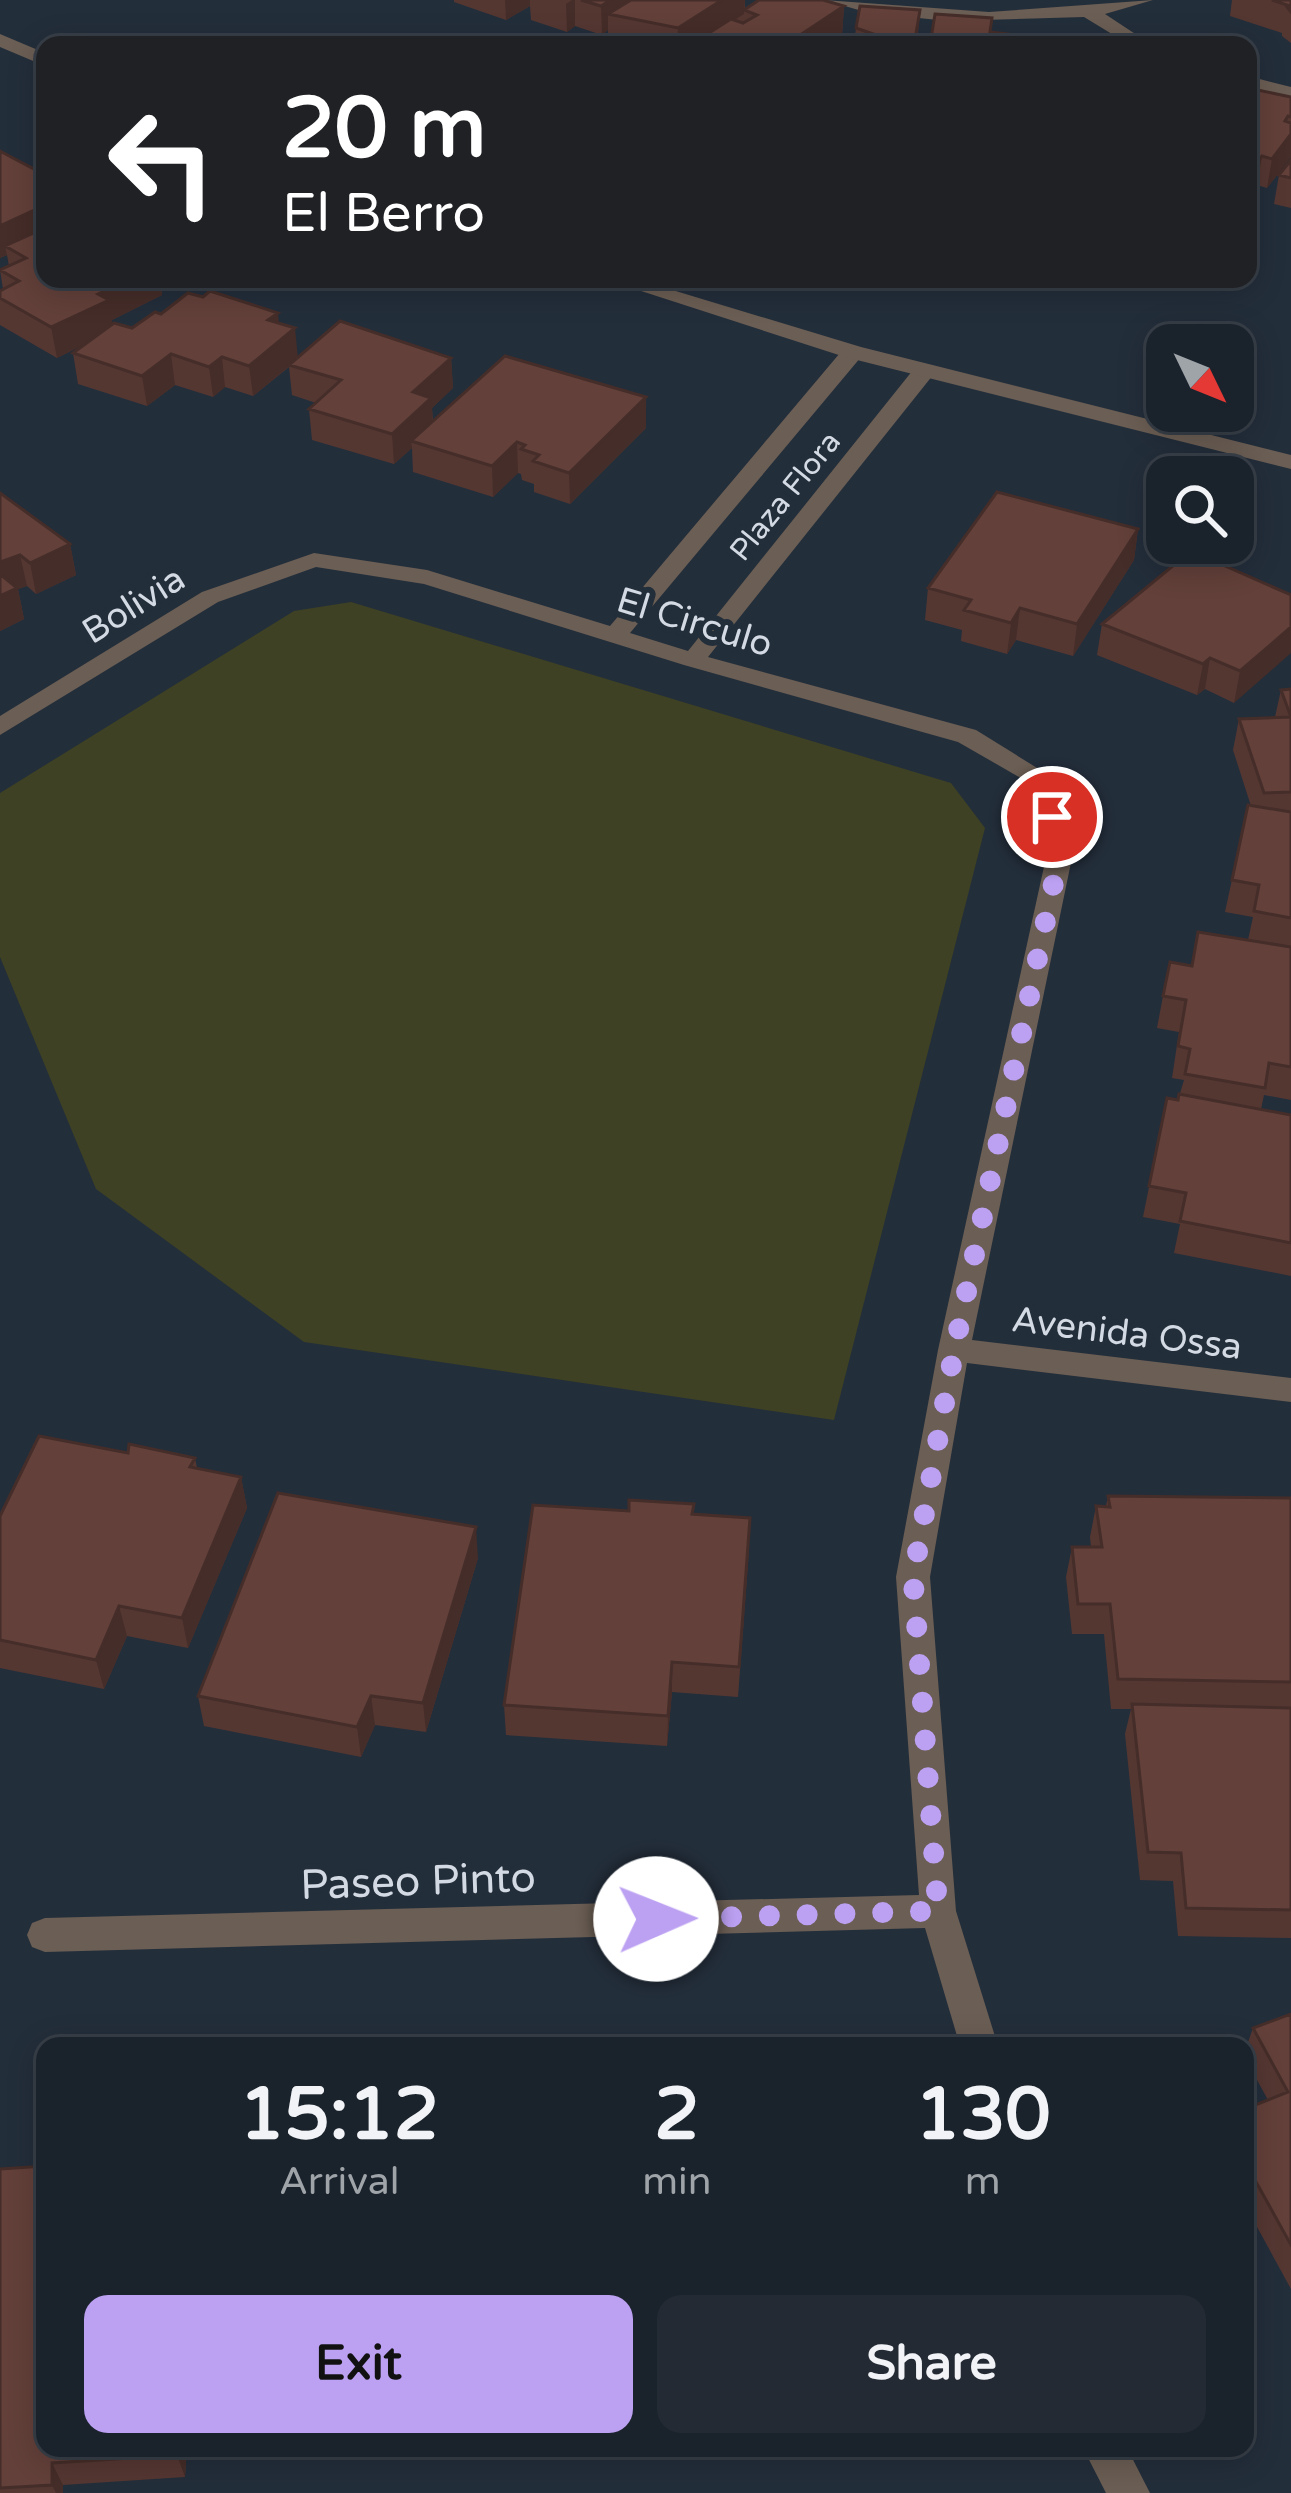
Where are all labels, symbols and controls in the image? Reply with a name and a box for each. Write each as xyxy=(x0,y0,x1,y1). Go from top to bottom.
text: 20 m xyxy=(282,79,486,180)
icon: left xyxy=(84,84,240,240)
text: El Berro xyxy=(282,181,485,246)
north arrow xyxy=(1146,324,1254,432)
map controls xyxy=(1146,324,1254,564)
street label: Plaza Flora xyxy=(722,424,849,569)
button: search xyxy=(1146,456,1254,564)
street label: Bolivia xyxy=(75,557,193,653)
street label: El Circulo xyxy=(612,578,778,666)
pin xyxy=(1001,766,1103,868)
icon: arrive xyxy=(1019,784,1085,850)
street label: Avenida Ossa xyxy=(1009,1298,1244,1369)
street label: Paseo Pinto xyxy=(299,1852,537,1911)
position arrow xyxy=(593,1856,719,1982)
text: 15:12 xyxy=(239,2072,439,2159)
text: 2 xyxy=(654,2072,700,2159)
text: 130 xyxy=(915,2072,1051,2159)
text: Arrival xyxy=(279,2158,399,2205)
text: min xyxy=(642,2158,712,2205)
text: m xyxy=(965,2158,1001,2205)
button: Exit xyxy=(84,2295,633,2433)
button: Share xyxy=(657,2295,1206,2433)

